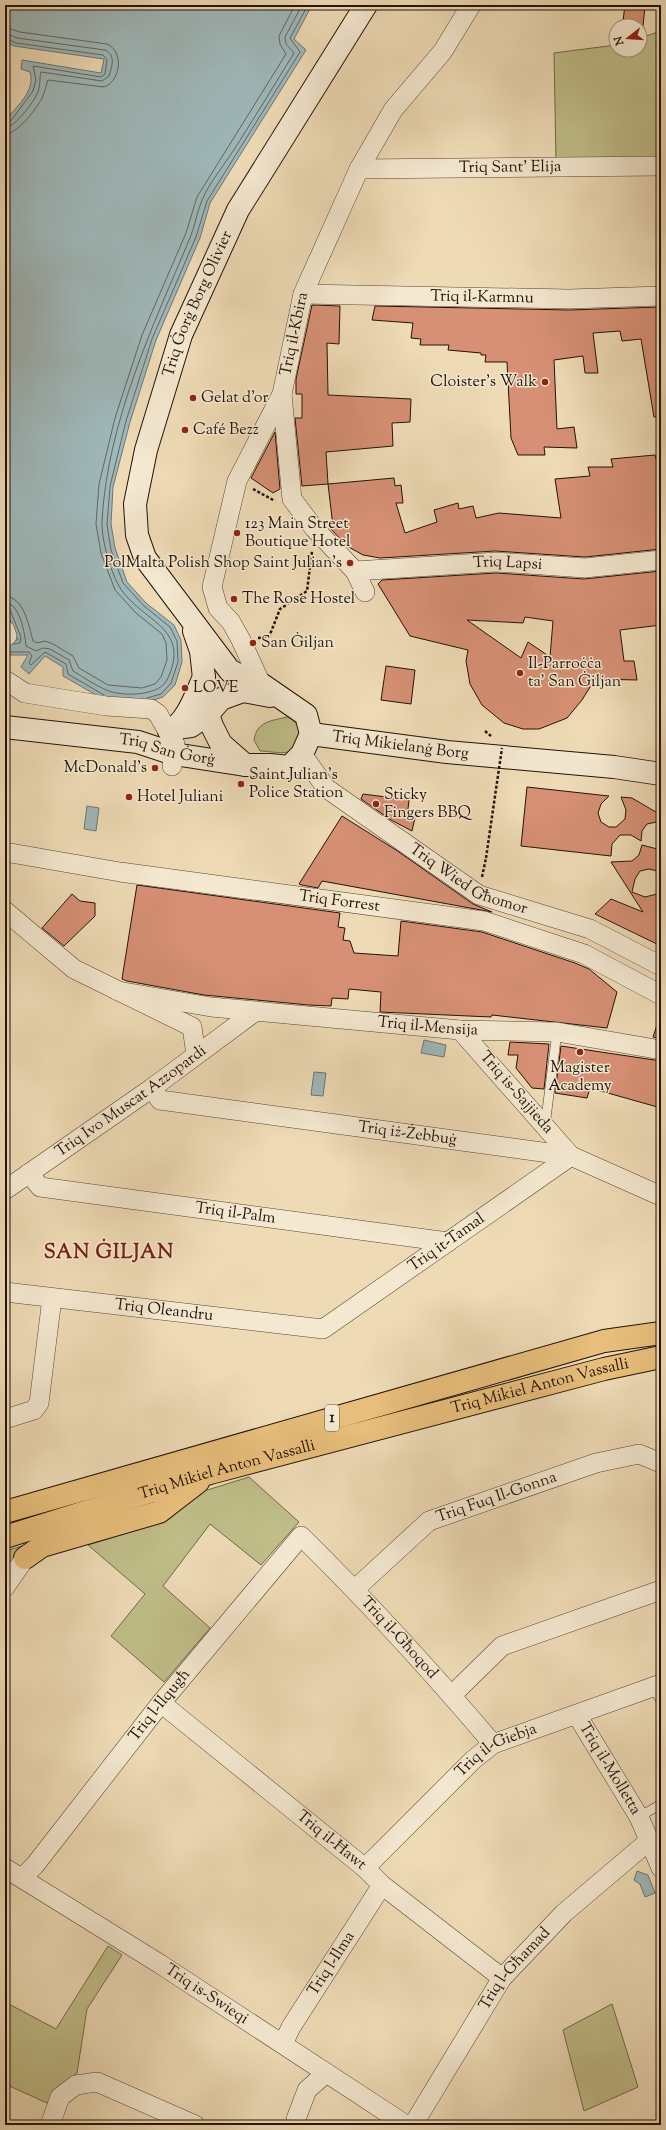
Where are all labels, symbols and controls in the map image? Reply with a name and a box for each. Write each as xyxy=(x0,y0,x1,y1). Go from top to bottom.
north arrow xyxy=(608,18,648,58)
text: N xyxy=(610,34,629,48)
street label: Triq Sant' Elija xyxy=(459,155,562,180)
street label: Triq Ġorġ Borg Olivier xyxy=(157,227,239,380)
street label: Triq il-Karmnu xyxy=(430,285,534,310)
street label: Triq il-Kbira xyxy=(275,289,315,378)
place label: Cloister's Walk xyxy=(430,371,537,394)
marker: Cloister's Walk xyxy=(540,377,550,387)
place label: Gelat d'or xyxy=(201,387,268,410)
marker: Gelat d'or xyxy=(188,393,198,403)
place label: Café Bezz xyxy=(193,419,259,442)
marker: Café Bezz xyxy=(180,425,190,435)
place label: 123 Main Street Boutique Hotel xyxy=(245,513,351,554)
marker: 123 Main Street Boutique Hotel xyxy=(232,528,242,538)
street label: Triq Lapsi xyxy=(472,550,543,577)
place label: PolMalta Polish Shop Saint Julian’s xyxy=(104,552,342,575)
marker: PolMalta Polish Shop Saint Julian’s xyxy=(345,558,355,568)
place label: The Rose Hostel xyxy=(242,588,356,611)
marker: The Rose Hostel xyxy=(229,594,239,604)
place label: San Ġiljan xyxy=(261,632,335,655)
marker: San Ġiljan xyxy=(248,638,258,648)
place label: Il-Parroċċa ta' San Ġiljan xyxy=(528,653,622,694)
marker: Il-Parroċċa ta' San Ġiljan xyxy=(515,668,525,678)
place label: LOVE xyxy=(193,677,239,700)
marker: LOVE xyxy=(180,683,190,693)
street label: Triq Mikielanġ Borg xyxy=(330,725,470,765)
street label: Triq San Ġorġ xyxy=(118,728,217,772)
place label: McDonald's xyxy=(64,757,147,780)
marker: McDonald's xyxy=(150,763,160,773)
place label: Saint Julian's Police Station xyxy=(249,764,344,805)
marker: Saint Julian's Police Station xyxy=(236,779,246,789)
place label: Sticky Fingers BBQ xyxy=(384,784,474,825)
place label: Hotel Juliani xyxy=(137,786,224,809)
marker: Hotel Juliani xyxy=(124,792,134,802)
marker: Sticky Fingers BBQ xyxy=(371,799,381,809)
street label: Triq Wied Għomor xyxy=(405,838,530,921)
street label: Triq Forrest xyxy=(297,885,382,918)
street label: Triq il-Mensija xyxy=(376,1011,479,1042)
street label: Triq Ivo Muscat Azzopardi xyxy=(51,1040,212,1163)
street label: Triq is-Sajjieda xyxy=(474,1047,559,1140)
marker: Magister Academy xyxy=(575,1047,585,1057)
place label: Magister Academy xyxy=(548,1057,612,1098)
street label: Triq iż-Żebbuġ xyxy=(356,1116,458,1152)
street label: Triq il-Palm xyxy=(194,1197,277,1230)
street label: Triq it-Tamal xyxy=(404,1207,490,1278)
district label: SAN ĠILJAN xyxy=(44,1238,174,1268)
street label: Triq Oleandru xyxy=(113,1293,214,1328)
street label: Triq Mikiel Anton Vassalli xyxy=(449,1352,631,1420)
road number: 1 xyxy=(325,1405,339,1431)
street label: Triq Mikiel Anton Vassalli xyxy=(136,1434,318,1506)
street label: Triq Fuq Il-Ǵonna xyxy=(433,1466,560,1529)
street label: Triq il-Għoqod xyxy=(355,1592,443,1684)
street label: Triq l-Ilqugħ xyxy=(124,1664,197,1747)
street label: Triq il-Ǵiebja xyxy=(450,1718,541,1783)
street label: Triq il-Molletta xyxy=(573,1718,647,1820)
street label: Triq il-Ħawt xyxy=(291,1805,372,1876)
street label: Triq l-Għamad xyxy=(474,1922,556,2015)
street label: Triq l-Ilma xyxy=(302,1926,361,2001)
street label: Triq is-Swieqi xyxy=(160,1959,253,2031)

